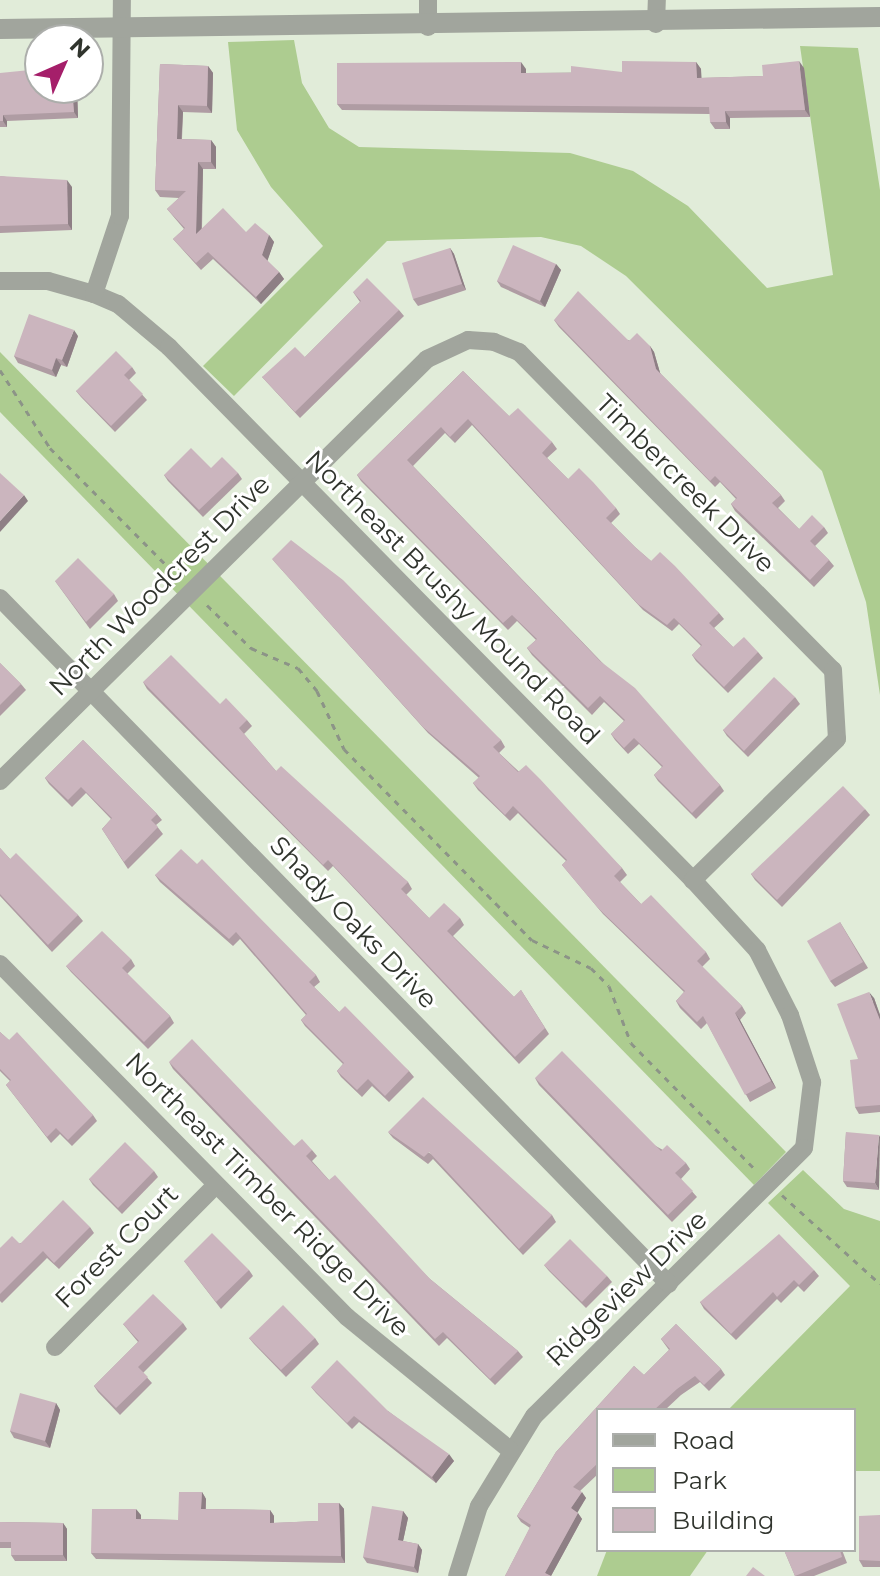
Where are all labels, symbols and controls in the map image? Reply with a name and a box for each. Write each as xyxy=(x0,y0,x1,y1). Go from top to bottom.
north arrow xyxy=(24,24,104,104)
text: N xyxy=(64,32,96,64)
street label: Timbercreek Drive xyxy=(589,388,781,580)
street label: Northeast Brushy Mound Road xyxy=(298,444,606,752)
street label: North Woodcrest Drive xyxy=(43,469,277,703)
street label: Shady Oaks Drive xyxy=(263,830,443,1016)
street label: Northeast Timber Ridge Drive xyxy=(118,1046,416,1344)
street label: Forest Court xyxy=(49,1179,185,1315)
street label: Ridgeview Drive xyxy=(540,1205,714,1373)
legend xyxy=(596,1408,856,1552)
text: Road xyxy=(672,1426,735,1455)
text: Park xyxy=(672,1466,727,1495)
text: Building xyxy=(672,1506,775,1535)

